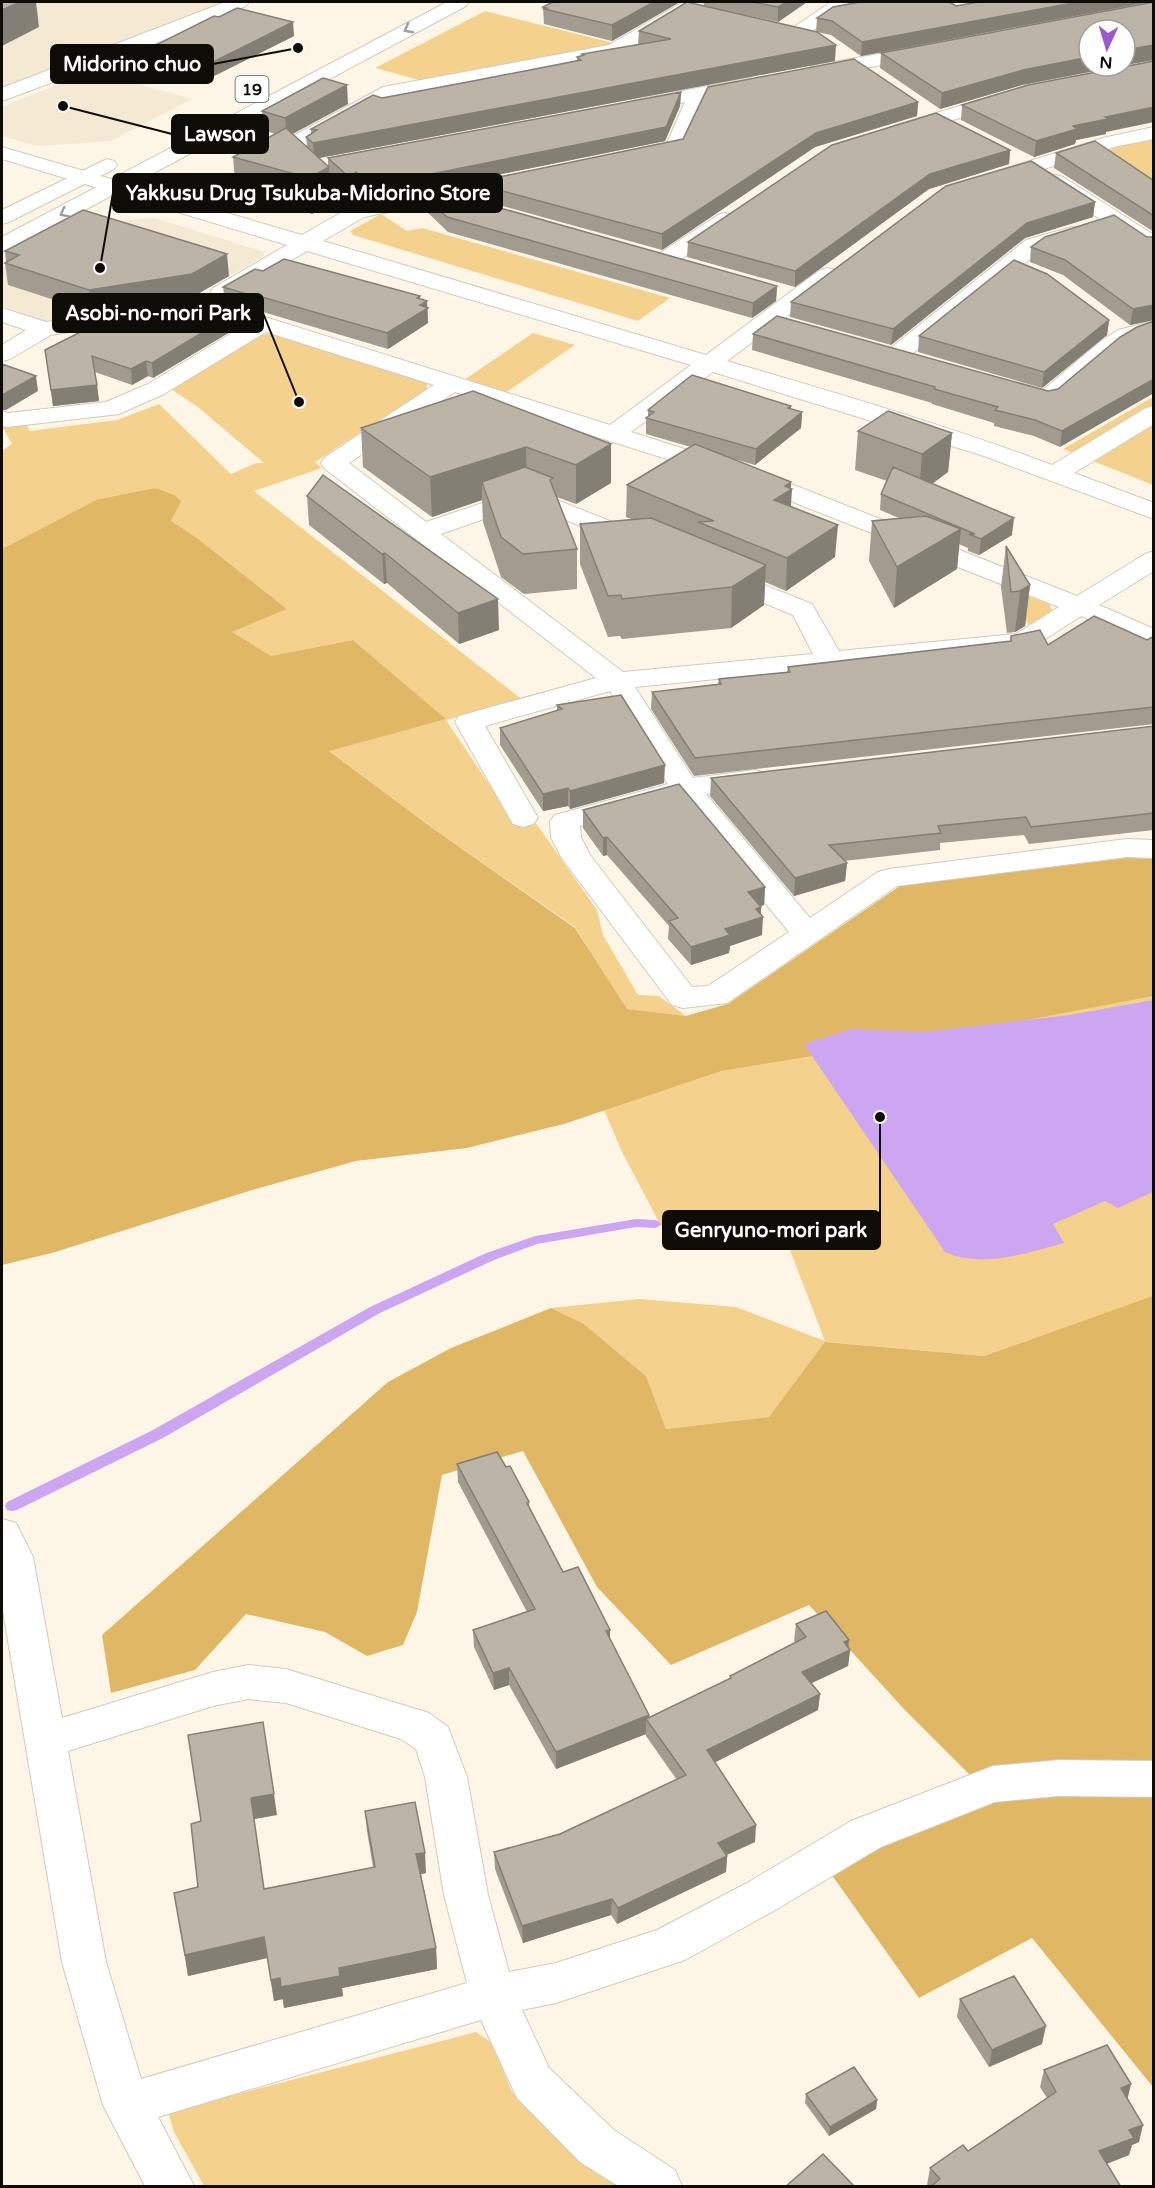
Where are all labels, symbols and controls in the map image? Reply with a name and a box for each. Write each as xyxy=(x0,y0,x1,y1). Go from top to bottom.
north arrow xyxy=(1077,18,1137,78)
one-way arrow xyxy=(404,22,414,33)
callout: Midorino chuo xyxy=(51,45,213,83)
text: N xyxy=(1099,52,1113,72)
text: Midorino chuo xyxy=(63,53,201,77)
road number: 19 xyxy=(236,76,268,102)
callout: Lawson xyxy=(172,115,268,153)
text: Lawson xyxy=(184,123,256,147)
callout: Yakkusu Drug Tsukuba-Midorino Store xyxy=(113,174,502,212)
text: Yakkusu Drug Tsukuba-Midorino Store xyxy=(126,182,490,206)
one-way arrow xyxy=(59,206,70,217)
callout: Asobi-no-mori Park xyxy=(53,294,263,332)
text: Asobi-no-mori Park xyxy=(65,302,251,326)
callout: Genryuno-mori park xyxy=(663,1211,880,1249)
text: Genryuno-mori park xyxy=(675,1219,867,1243)

